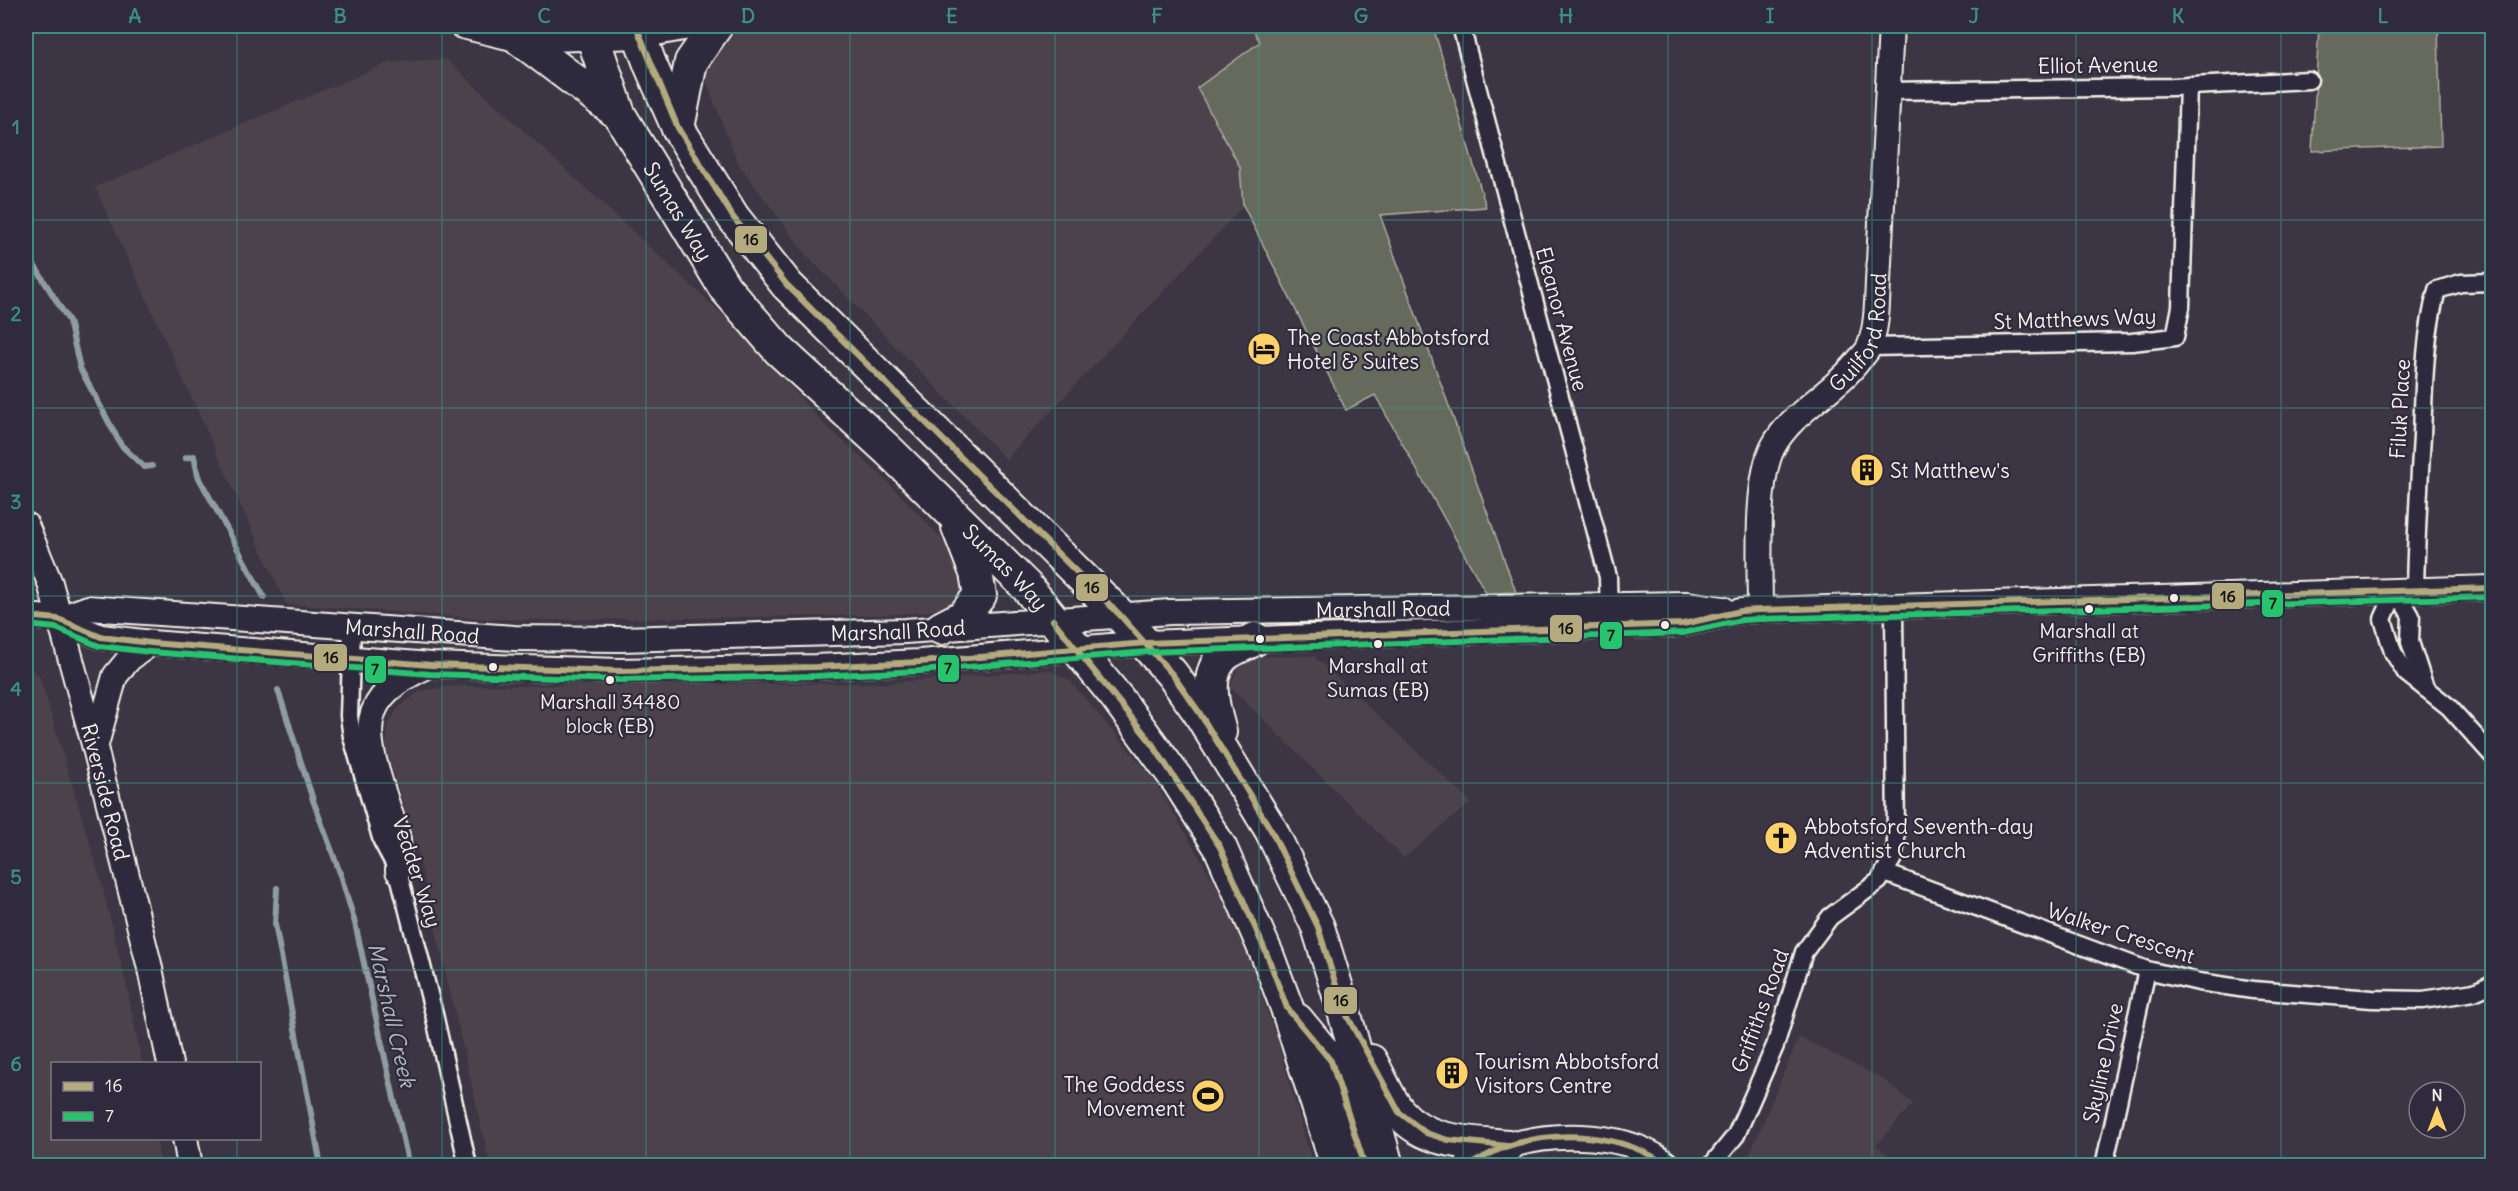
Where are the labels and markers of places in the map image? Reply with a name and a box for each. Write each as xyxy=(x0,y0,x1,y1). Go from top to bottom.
place label: The Coast Abbotsford Hotel & Suites xyxy=(1287,324,1490,375)
hotel icon: The Coast Abbotsford Hotel & Suites xyxy=(1246,331,1282,367)
building icon: St Matthew's xyxy=(1849,452,1885,488)
place label: St Matthew's xyxy=(1890,457,2010,484)
unlabelled marker xyxy=(2168,592,2180,604)
marker: Marshall at Griffiths (EB) xyxy=(2083,603,2095,615)
place label: Marshall at Griffiths (EB) xyxy=(2032,618,2146,667)
unlabelled marker xyxy=(1659,619,1671,631)
unlabelled marker xyxy=(1254,633,1266,645)
marker: Marshall at Sumas (EB) xyxy=(1372,638,1384,650)
place label: Marshall at Sumas (EB) xyxy=(1327,653,1429,702)
unlabelled marker xyxy=(487,661,499,673)
marker: Marshall 34480 block (EB) xyxy=(604,674,616,686)
place label: Marshall 34480 block (EB) xyxy=(540,689,680,738)
place label: Abbotsford Seventh-day Adventist Church xyxy=(1804,813,2034,864)
church icon: Abbotsford Seventh-day Adventist Church xyxy=(1763,820,1799,856)
place label: Tourism Abbotsford Visitors Centre xyxy=(1475,1048,1659,1099)
building icon: Tourism Abbotsford Visitors Centre xyxy=(1434,1055,1470,1091)
place label: The Goddess Movement xyxy=(1064,1071,1185,1122)
sports icon: The Goddess Movement xyxy=(1190,1078,1226,1114)

